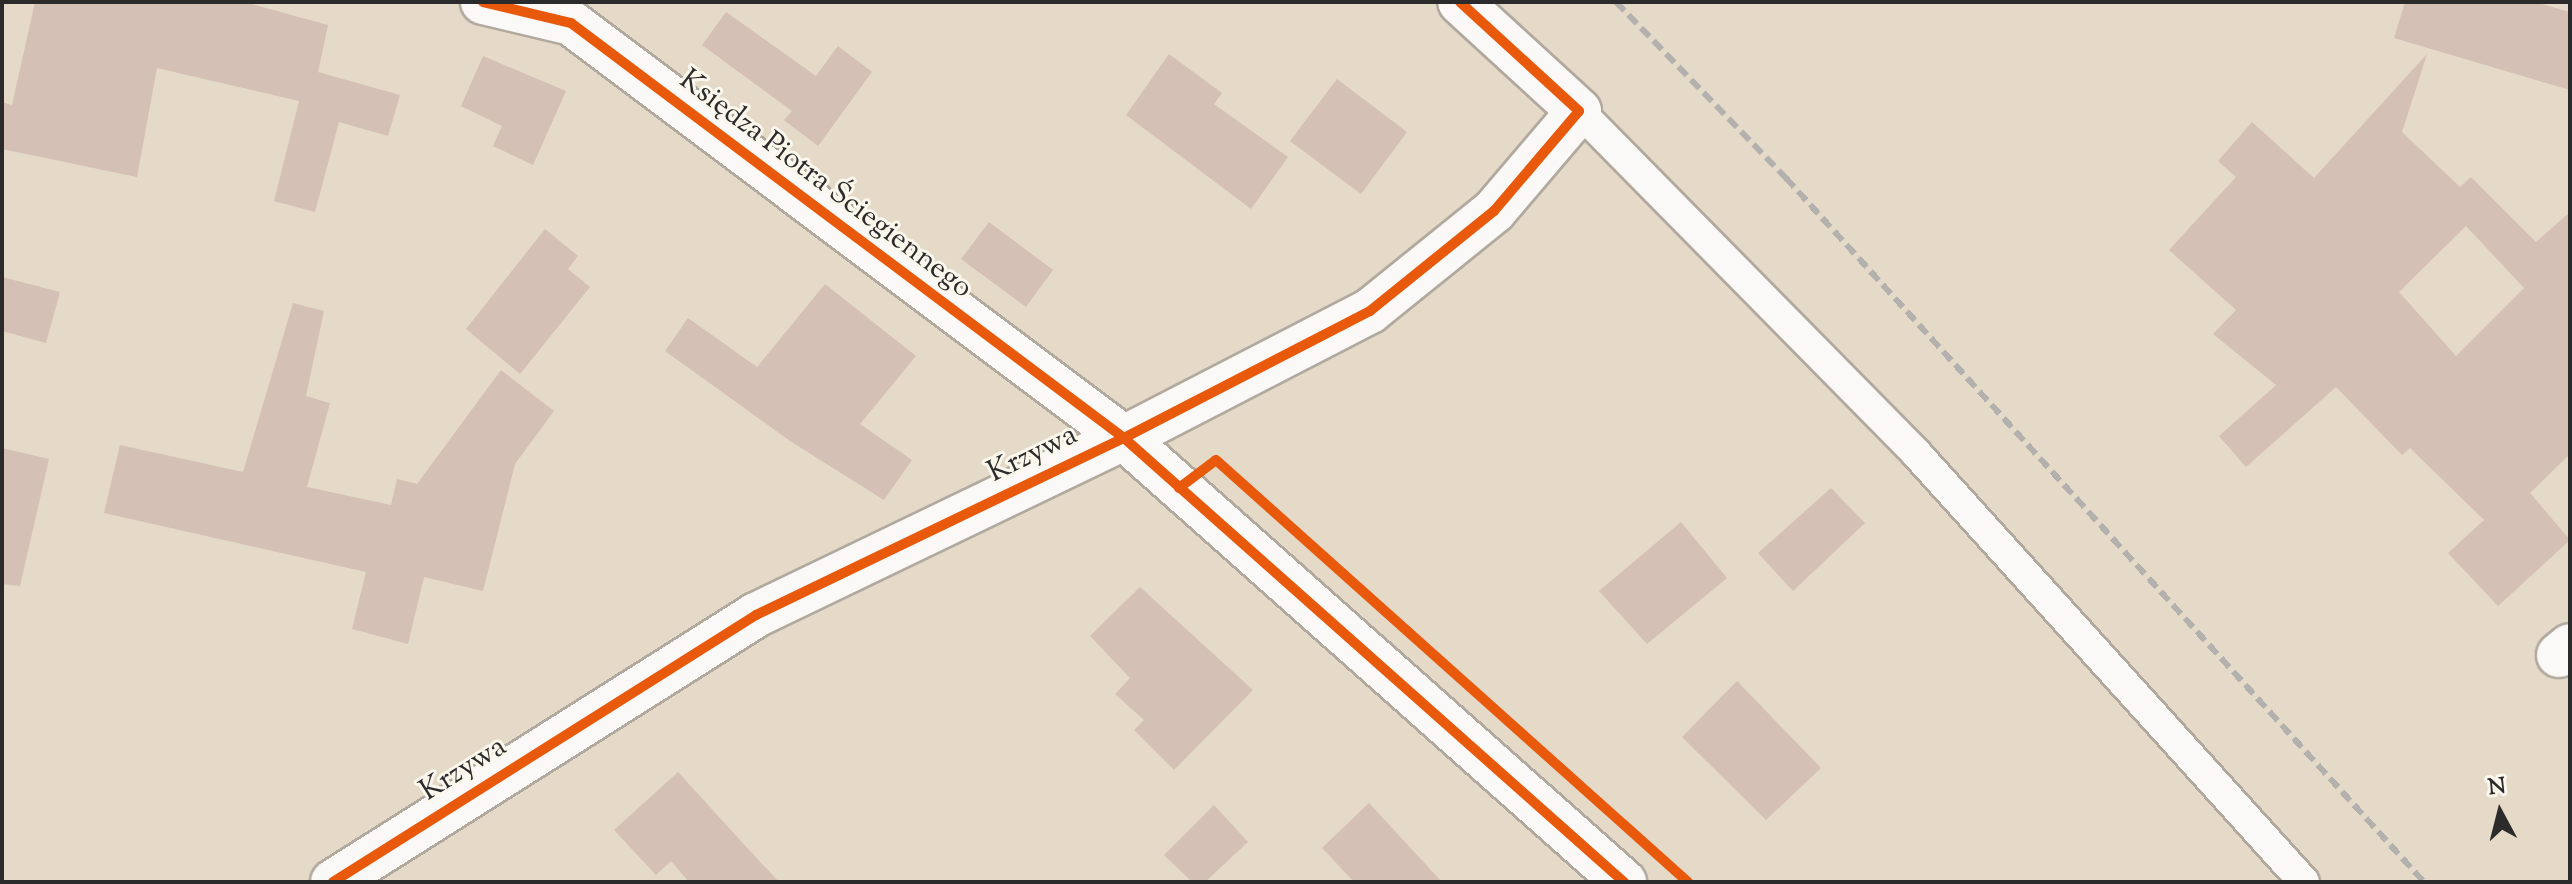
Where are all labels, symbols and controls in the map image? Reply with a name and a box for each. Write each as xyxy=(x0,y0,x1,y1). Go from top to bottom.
street label: Księdza Piotra Ściegiennego xyxy=(671,63,979,307)
street label: Krzywa xyxy=(982,418,1084,492)
street label: Krzywa xyxy=(414,730,514,810)
text: N xyxy=(2486,771,2508,805)
north arrow xyxy=(2460,772,2540,852)

